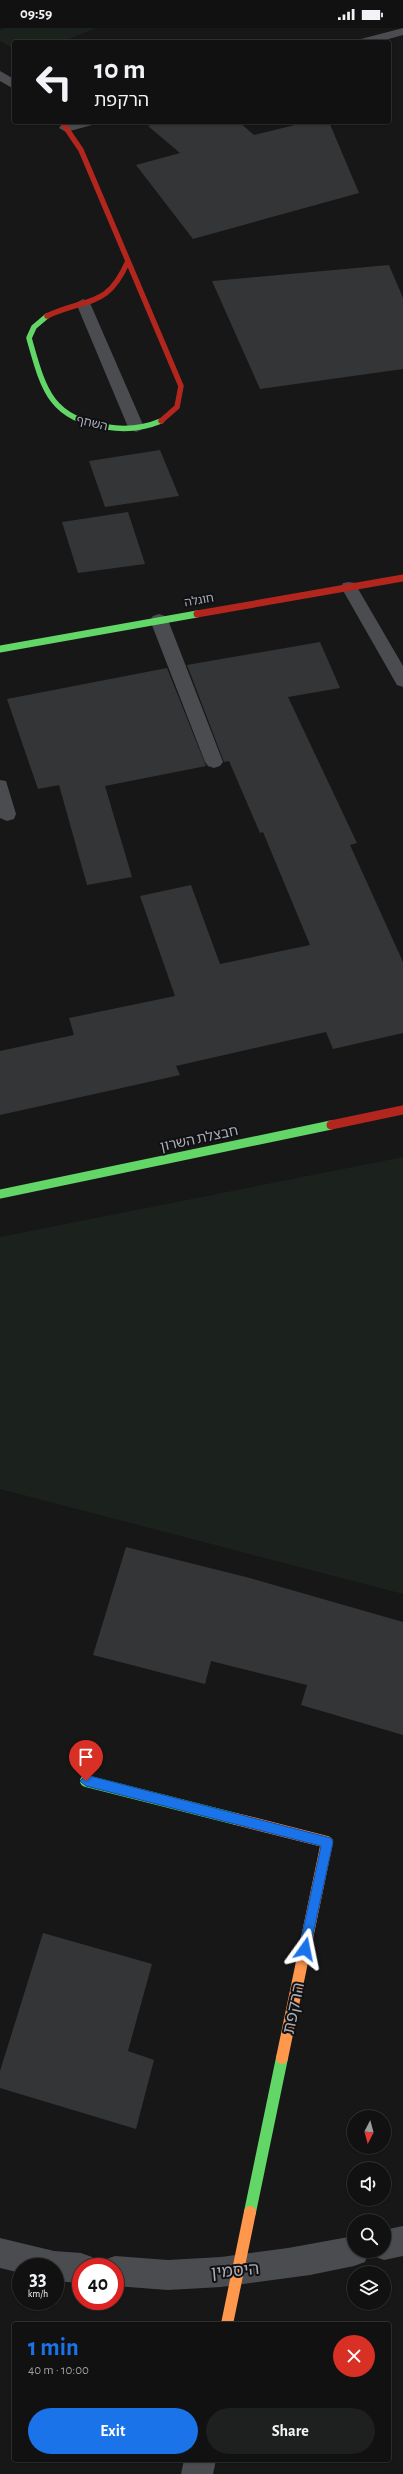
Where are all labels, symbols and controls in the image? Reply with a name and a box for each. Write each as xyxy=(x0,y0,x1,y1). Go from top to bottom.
text: 09:59 xyxy=(20,6,52,21)
icon: left xyxy=(28,56,80,108)
text: 10 m xyxy=(94,56,146,84)
text: הרקפת xyxy=(94,92,149,110)
street label: השחף xyxy=(75,414,109,432)
street label: חוגלה xyxy=(183,592,215,608)
street label: חבצלת השרון xyxy=(159,1124,239,1154)
pin xyxy=(69,1740,103,1781)
icon: arrive xyxy=(75,1746,97,1768)
position arrow xyxy=(284,1928,326,1970)
street label: הרקפת xyxy=(280,1981,307,2035)
north arrow xyxy=(347,2110,391,2154)
map controls xyxy=(347,2110,391,2310)
button: sound xyxy=(347,2162,391,2206)
button: search xyxy=(347,2214,391,2258)
speed limit sign: 40 xyxy=(72,2258,124,2310)
street label: היסמין xyxy=(210,2260,260,2281)
button: layers xyxy=(347,2266,391,2310)
text: 33 xyxy=(29,2269,47,2289)
text: km/h xyxy=(28,2289,48,2299)
button: close xyxy=(333,2335,375,2377)
text: 1 min xyxy=(28,2336,79,2360)
text: 40 m · 10:00 xyxy=(28,2364,89,2377)
button: Exit xyxy=(28,2408,198,2454)
button: Share xyxy=(206,2408,375,2454)

